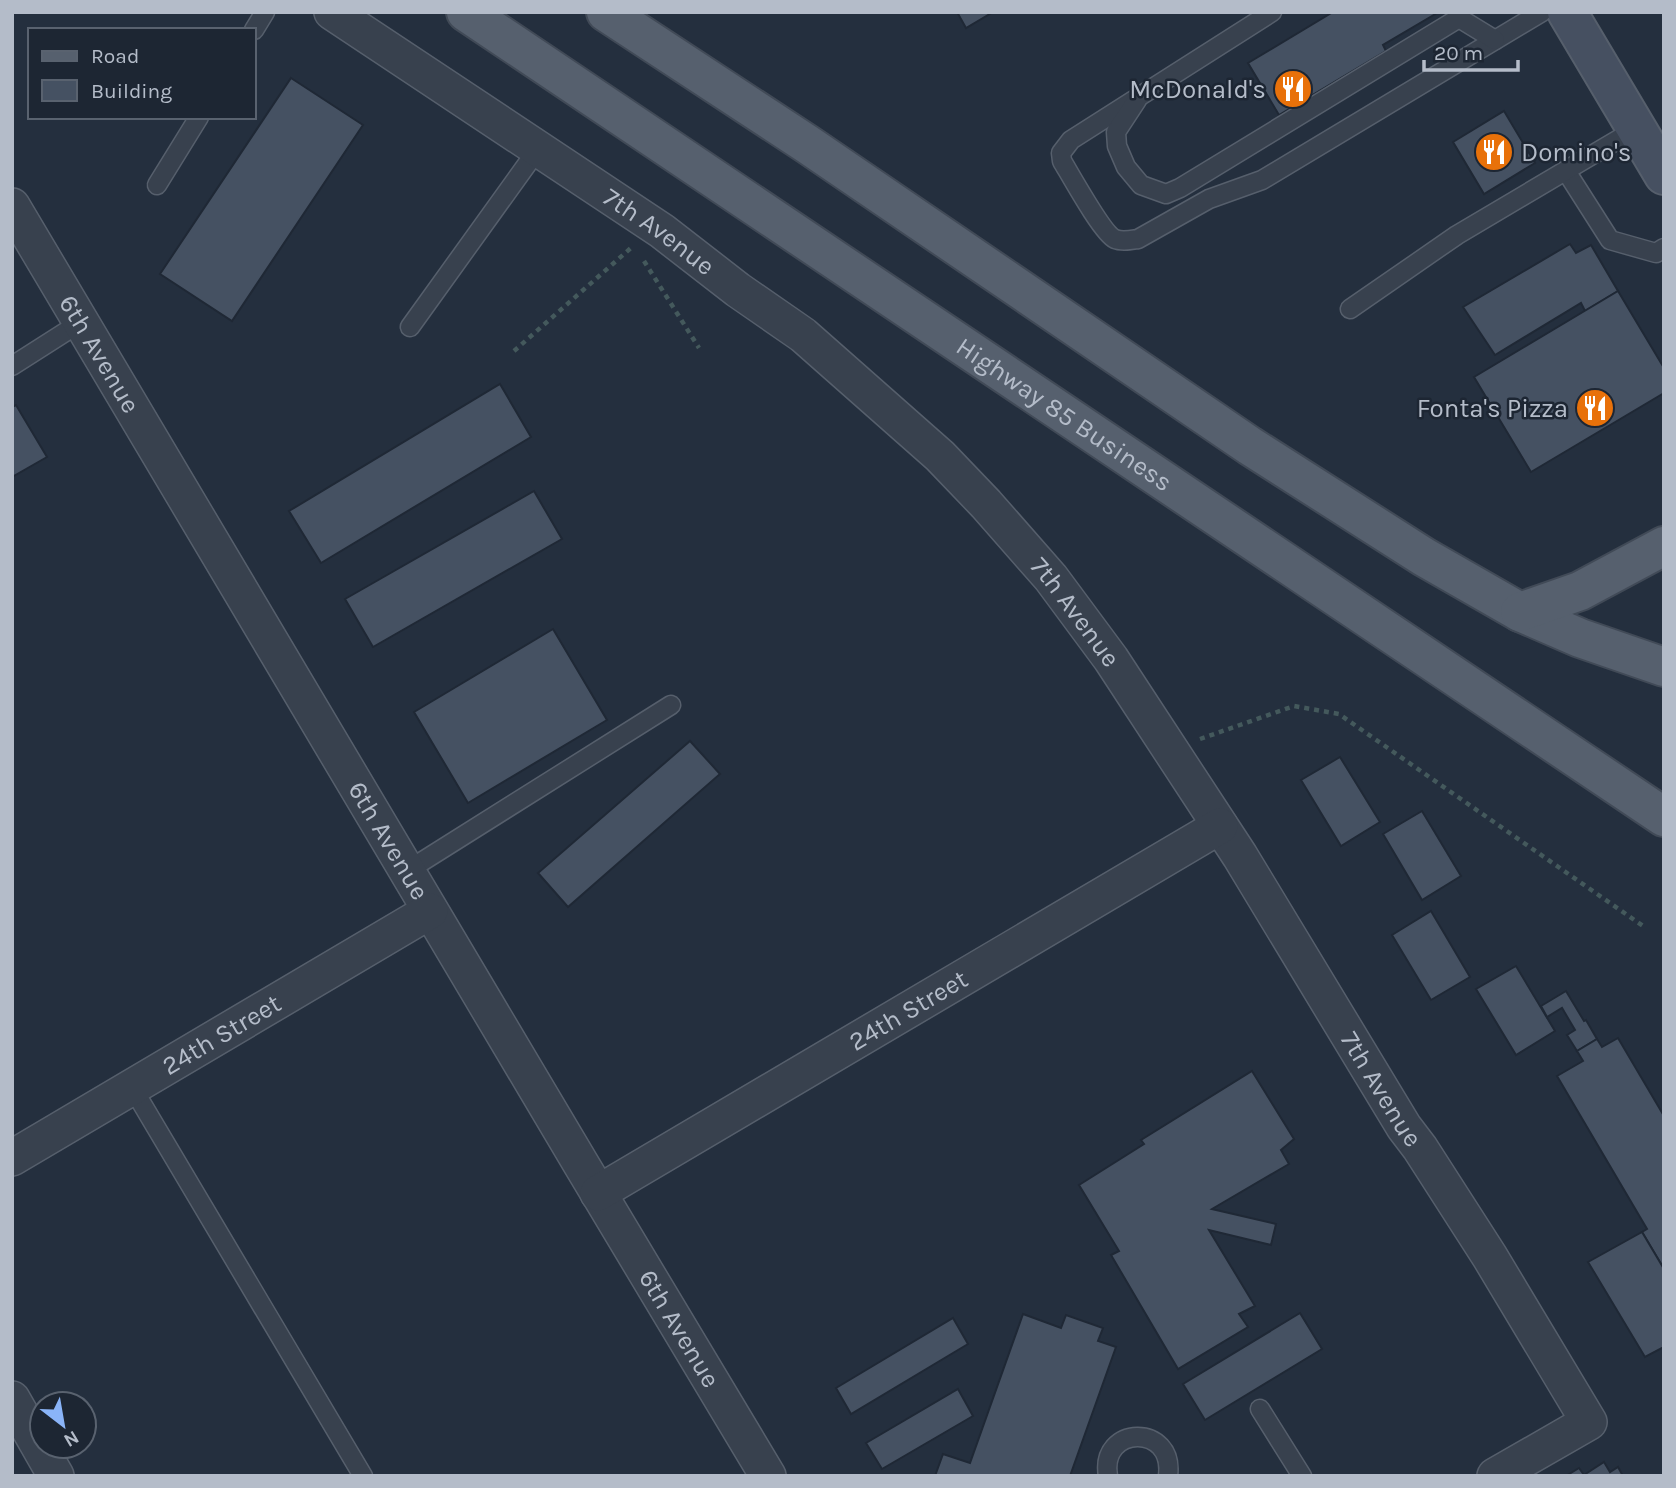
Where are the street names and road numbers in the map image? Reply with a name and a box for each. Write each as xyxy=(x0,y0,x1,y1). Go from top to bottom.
street label: 7th Avenue xyxy=(597,182,721,282)
street label: 6th Avenue xyxy=(52,289,146,419)
street label: Highway 85 Business xyxy=(950,331,1178,498)
street label: 7th Avenue xyxy=(1024,551,1127,673)
street label: 6th Avenue xyxy=(341,776,436,906)
street label: 24th Street xyxy=(843,963,974,1058)
street label: 24th Street xyxy=(156,988,287,1082)
street label: 7th Avenue xyxy=(1334,1026,1428,1153)
street label: 6th Avenue xyxy=(632,1264,726,1393)

